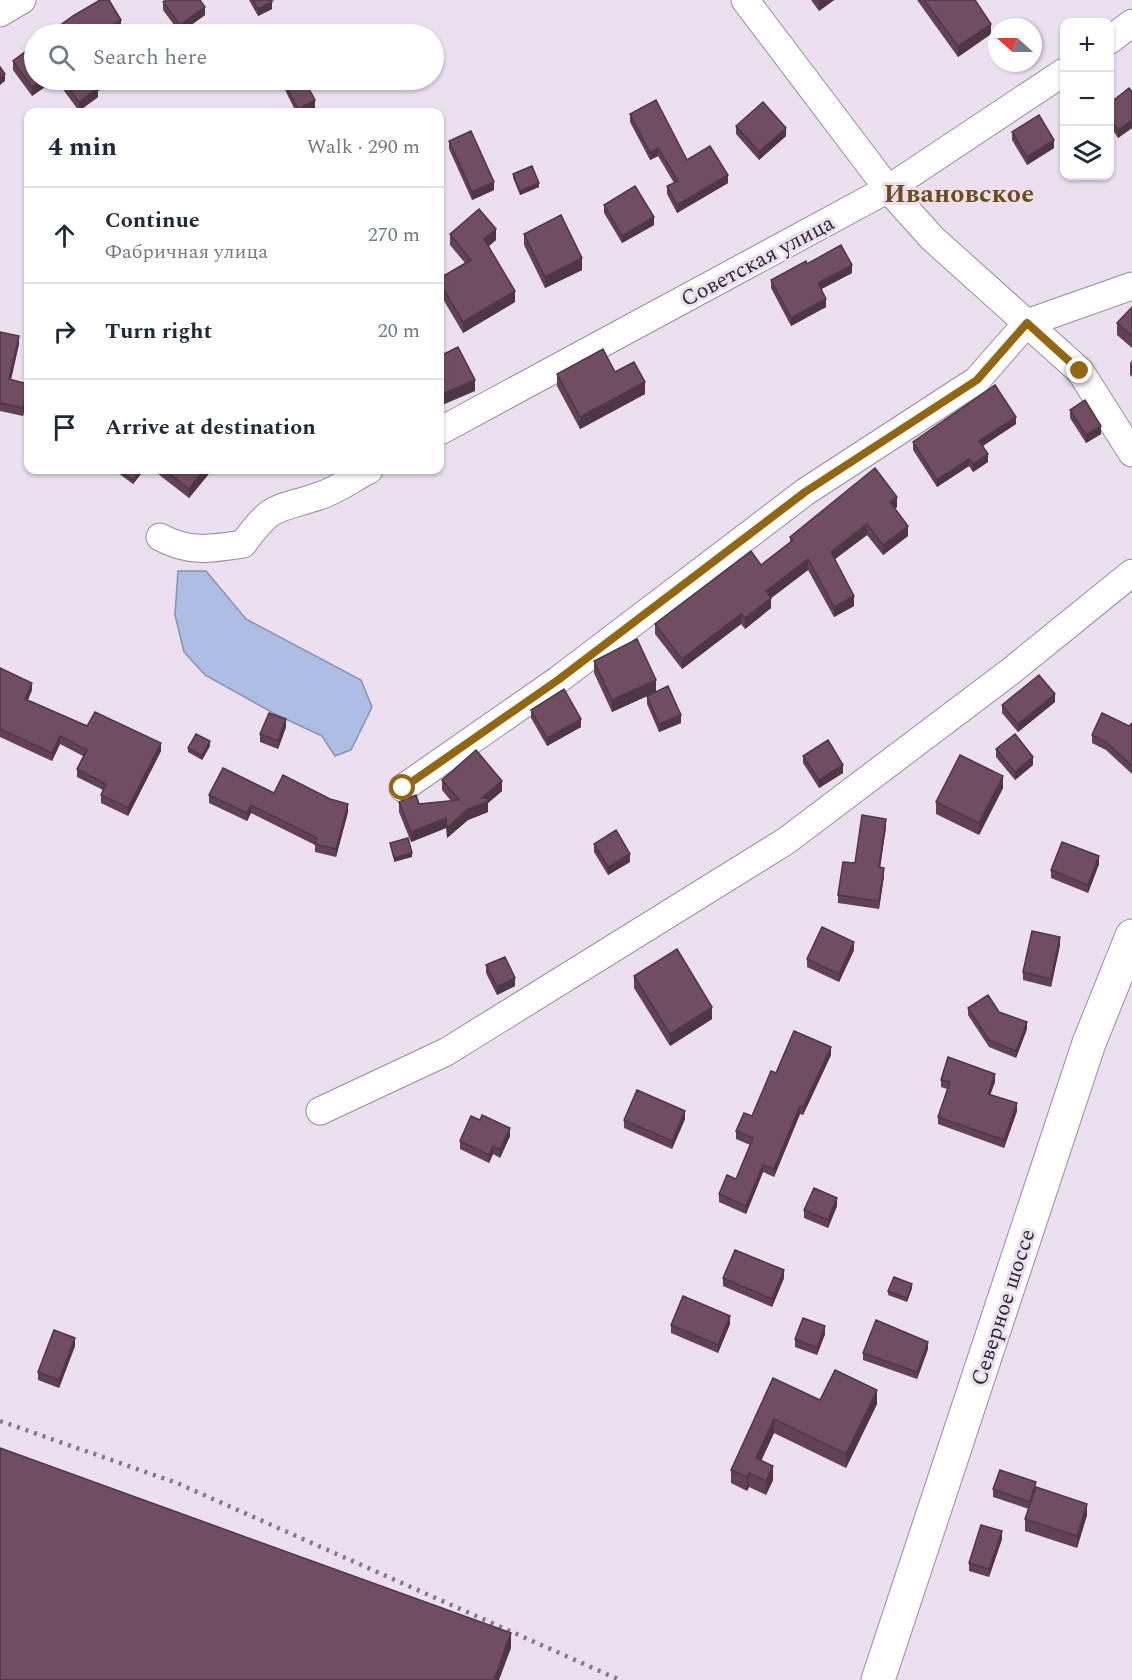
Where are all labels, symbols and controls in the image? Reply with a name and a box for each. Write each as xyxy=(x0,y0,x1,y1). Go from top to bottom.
north arrow xyxy=(988,18,1042,72)
map controls xyxy=(1060,18,1114,180)
button: + xyxy=(1060,18,1114,72)
search box xyxy=(24,24,444,90)
icon: search xyxy=(45,41,78,74)
text: Search here xyxy=(93,41,207,74)
button: − xyxy=(1060,72,1114,126)
button: layers xyxy=(1060,126,1114,180)
text: 4 min xyxy=(48,127,117,167)
text: Walk · 290 m xyxy=(307,132,420,162)
district label: Ивановское xyxy=(884,174,1034,214)
text: Continue xyxy=(105,204,200,237)
street label: Советская улица xyxy=(675,207,841,316)
icon: ahead xyxy=(48,219,81,252)
text: 270 m xyxy=(368,220,420,250)
text: Фабричная улица xyxy=(105,237,268,267)
icon: right xyxy=(48,315,81,348)
text: Turn right xyxy=(105,315,212,348)
text: 20 m xyxy=(378,316,420,346)
route end xyxy=(1066,357,1092,383)
icon: arrive xyxy=(48,411,81,444)
text: Arrive at destination xyxy=(105,411,316,444)
route start xyxy=(389,774,415,800)
street label: Северное шоссе xyxy=(963,1225,1044,1390)

